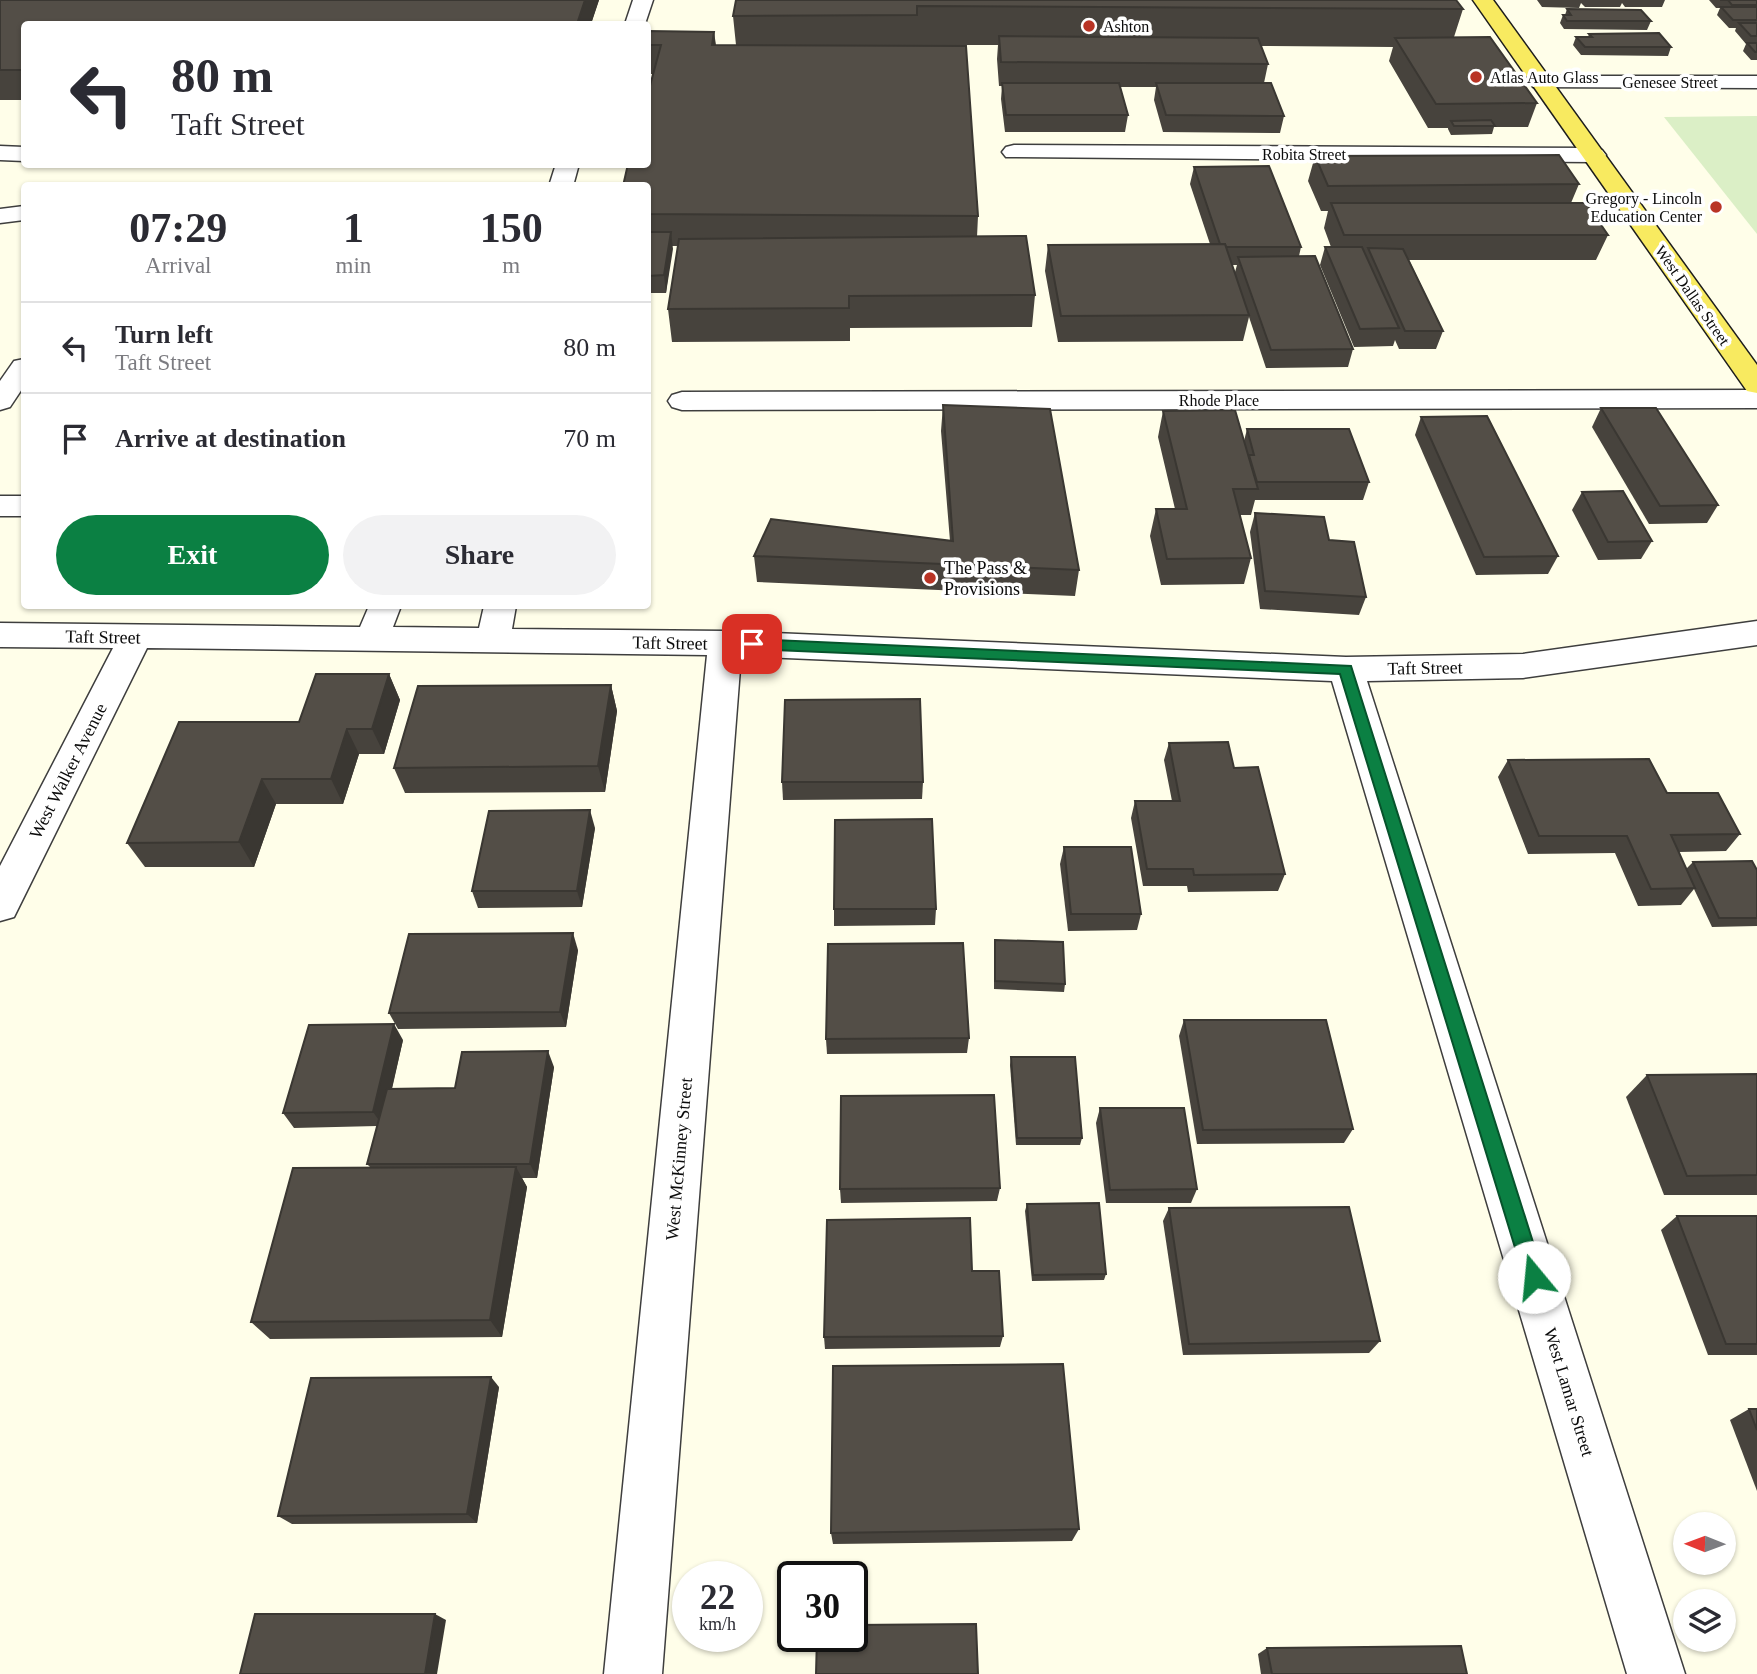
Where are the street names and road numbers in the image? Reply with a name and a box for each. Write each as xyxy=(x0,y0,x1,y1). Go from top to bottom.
street label: Genesee Street xyxy=(1622,74,1718,91)
street label: Robita Street xyxy=(1262,146,1347,163)
street label: West Dallas Street xyxy=(1652,242,1734,349)
street label: Rhode Place xyxy=(1179,392,1259,409)
street label: Taft Street xyxy=(65,626,141,648)
street label: Taft Street xyxy=(632,632,708,654)
street label: Taft Street xyxy=(1387,657,1463,679)
street label: West Walker Avenue xyxy=(25,700,111,842)
street label: West McKinney Street xyxy=(662,1077,696,1241)
street label: West Lamar Street xyxy=(1540,1325,1598,1459)

